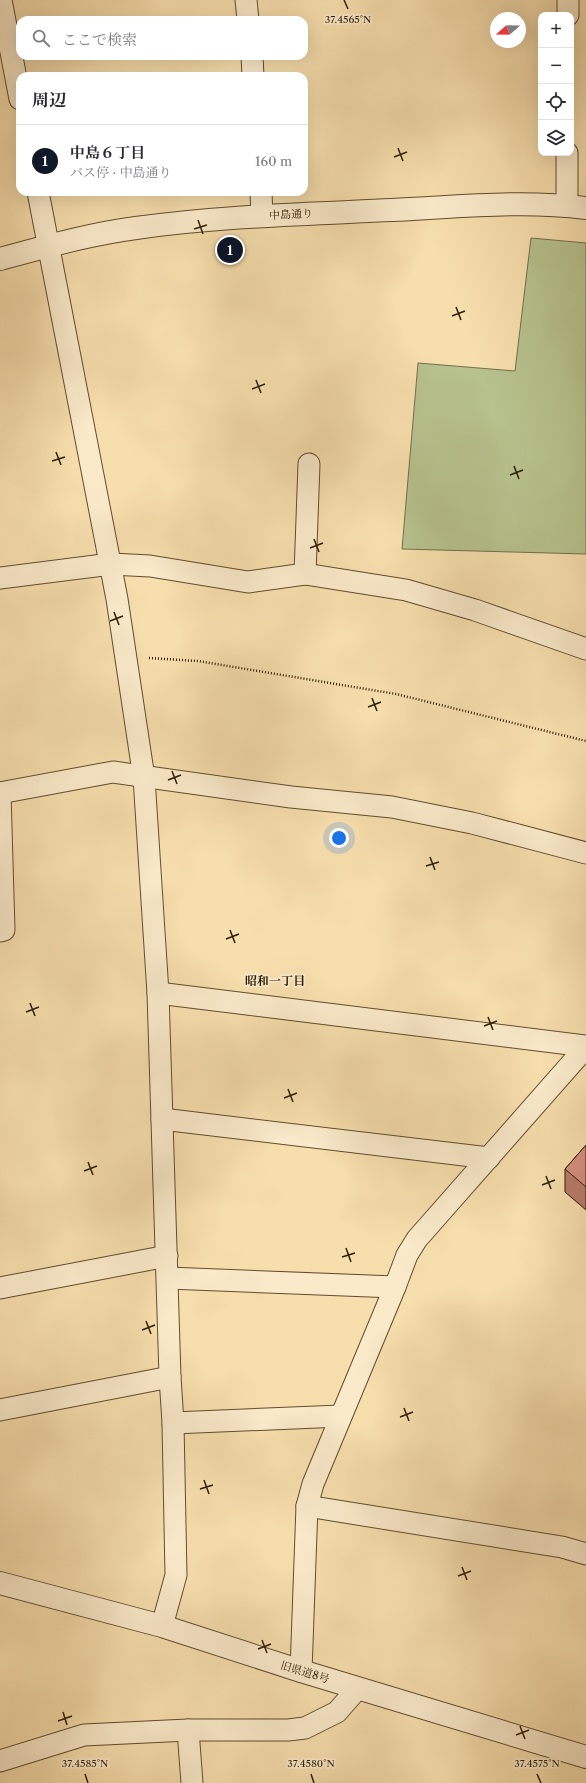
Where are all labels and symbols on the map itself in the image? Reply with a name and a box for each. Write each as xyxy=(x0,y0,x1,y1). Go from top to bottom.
north arrow xyxy=(490,12,526,48)
text: 37.4565°N xyxy=(325,13,371,26)
street label: 中島通り xyxy=(269,206,313,222)
pin: 1 xyxy=(217,235,243,265)
your location xyxy=(329,828,349,848)
district label: 昭和一丁目 xyxy=(245,973,305,988)
street label: 旧県道8号 xyxy=(279,1658,331,1686)
text: 37.4585°N xyxy=(62,1757,108,1770)
text: 37.4580°N xyxy=(287,1757,335,1770)
text: 37.4575°N xyxy=(514,1757,560,1770)

